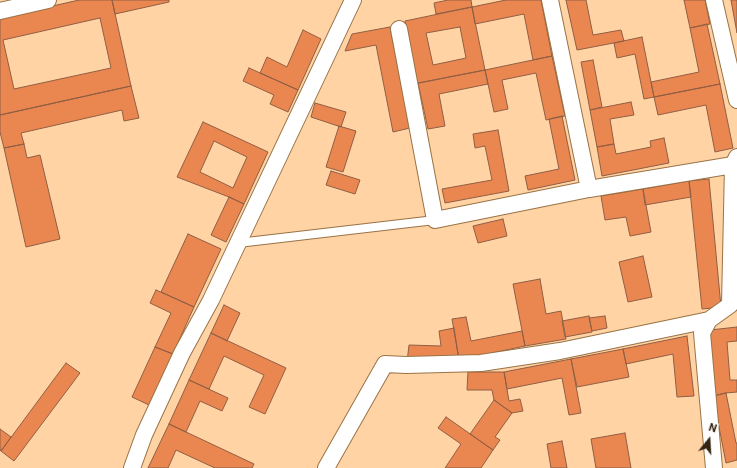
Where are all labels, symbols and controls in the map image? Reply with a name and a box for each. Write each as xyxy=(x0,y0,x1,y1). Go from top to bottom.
north arrow xyxy=(689,420,729,460)
text: N xyxy=(707,421,719,435)

